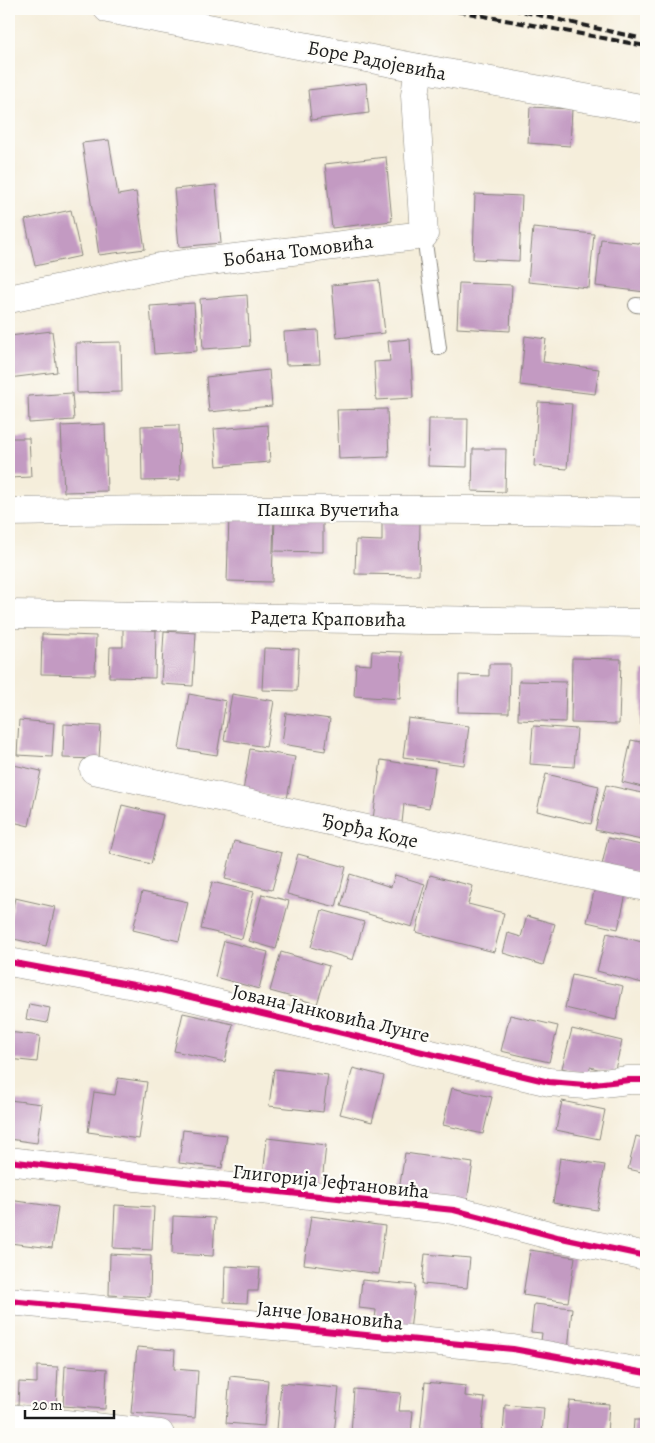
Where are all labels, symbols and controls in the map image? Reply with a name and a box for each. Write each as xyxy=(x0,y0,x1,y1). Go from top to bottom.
street label: Боре Радојевића xyxy=(305,34,449,87)
street label: Бобана Томовића xyxy=(221,228,375,273)
street label: Пашка Вучетића xyxy=(257,496,400,523)
street label: Радета Краповића xyxy=(250,604,407,633)
street label: Ђорђа Коде xyxy=(319,806,421,855)
street label: Јована Јанковића Лунге xyxy=(229,978,432,1049)
street label: Глигорија Јефтановића xyxy=(231,1158,431,1205)
street label: Јанче Јовановића xyxy=(255,1294,405,1337)
scale bar xyxy=(25,1388,114,1420)
text: 20 m xyxy=(32,1395,63,1415)

